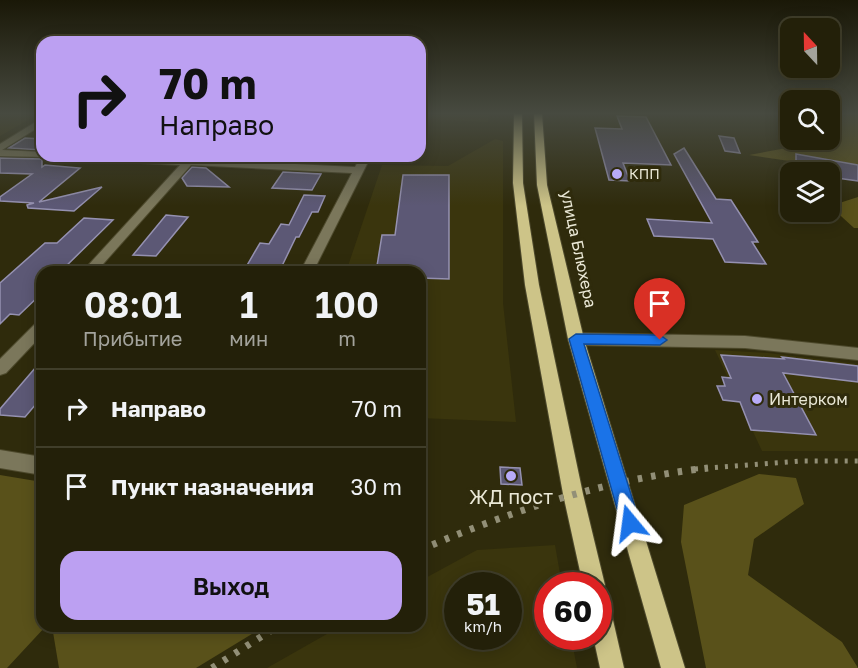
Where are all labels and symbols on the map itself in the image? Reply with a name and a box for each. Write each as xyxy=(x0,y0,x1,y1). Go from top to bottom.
north arrow xyxy=(780,18,840,78)
place label: КПП xyxy=(629,165,660,182)
marker: КПП xyxy=(610,167,624,181)
street label: улица Блюхера xyxy=(557,188,601,310)
pin xyxy=(634,278,685,340)
place label: Интерком xyxy=(769,389,848,409)
marker: Интерком xyxy=(750,392,764,406)
marker: ЖД пост xyxy=(504,469,518,483)
place label: ЖД пост xyxy=(469,484,553,508)
position arrow xyxy=(598,491,662,555)
speed limit sign: 60 xyxy=(534,572,612,650)

